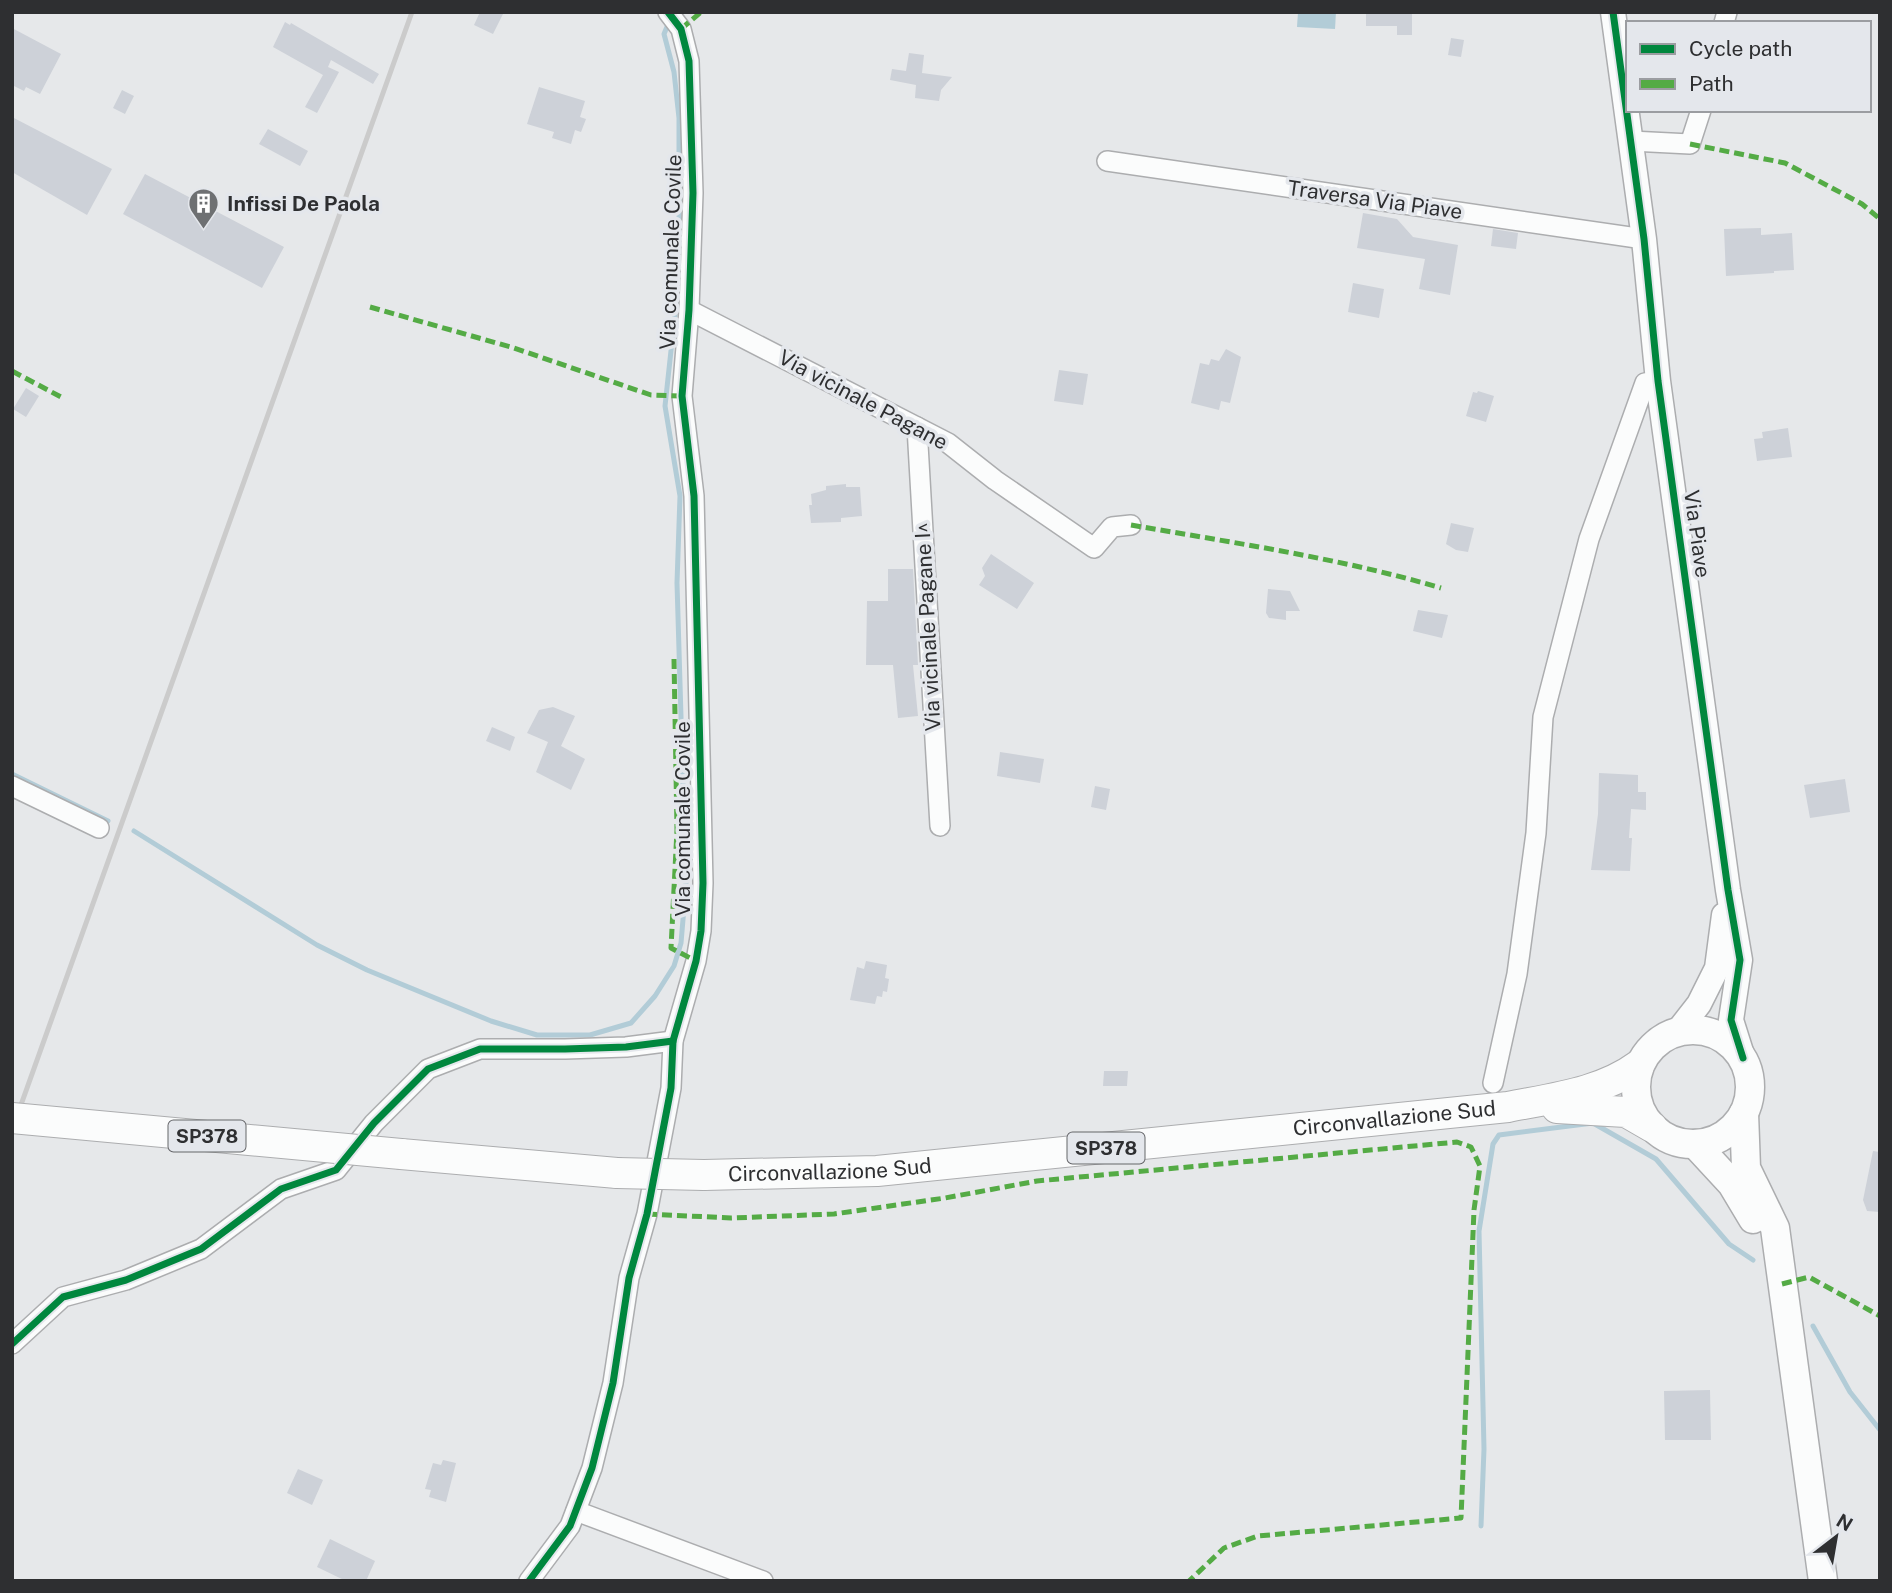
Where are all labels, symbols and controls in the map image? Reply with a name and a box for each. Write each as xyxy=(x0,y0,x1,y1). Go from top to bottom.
legend xyxy=(1626,21,1871,112)
text: Cycle path xyxy=(1689,36,1792,61)
text: Path xyxy=(1689,71,1734,96)
street label: Via comunale Covile xyxy=(655,154,686,350)
street label: Traversa Via Piave xyxy=(1286,175,1464,224)
building icon: Infissi De Paola xyxy=(187,187,221,231)
place label: Infissi De Paola xyxy=(227,191,380,216)
street label: Via vicinale Pagane xyxy=(774,344,952,455)
street label: Via Piave xyxy=(1679,489,1716,579)
street label: Via vicinale Pagane I^ xyxy=(910,522,945,732)
street label: Via comunale Covile xyxy=(670,721,695,917)
street label: Circonvallazione Sud xyxy=(1292,1095,1497,1141)
road number: SP378 xyxy=(168,1120,246,1152)
road number: SP378 xyxy=(1068,1132,1144,1164)
street label: Circonvallazione Sud xyxy=(728,1153,933,1186)
north arrow xyxy=(1801,1502,1871,1572)
text: N xyxy=(1833,1509,1857,1536)

